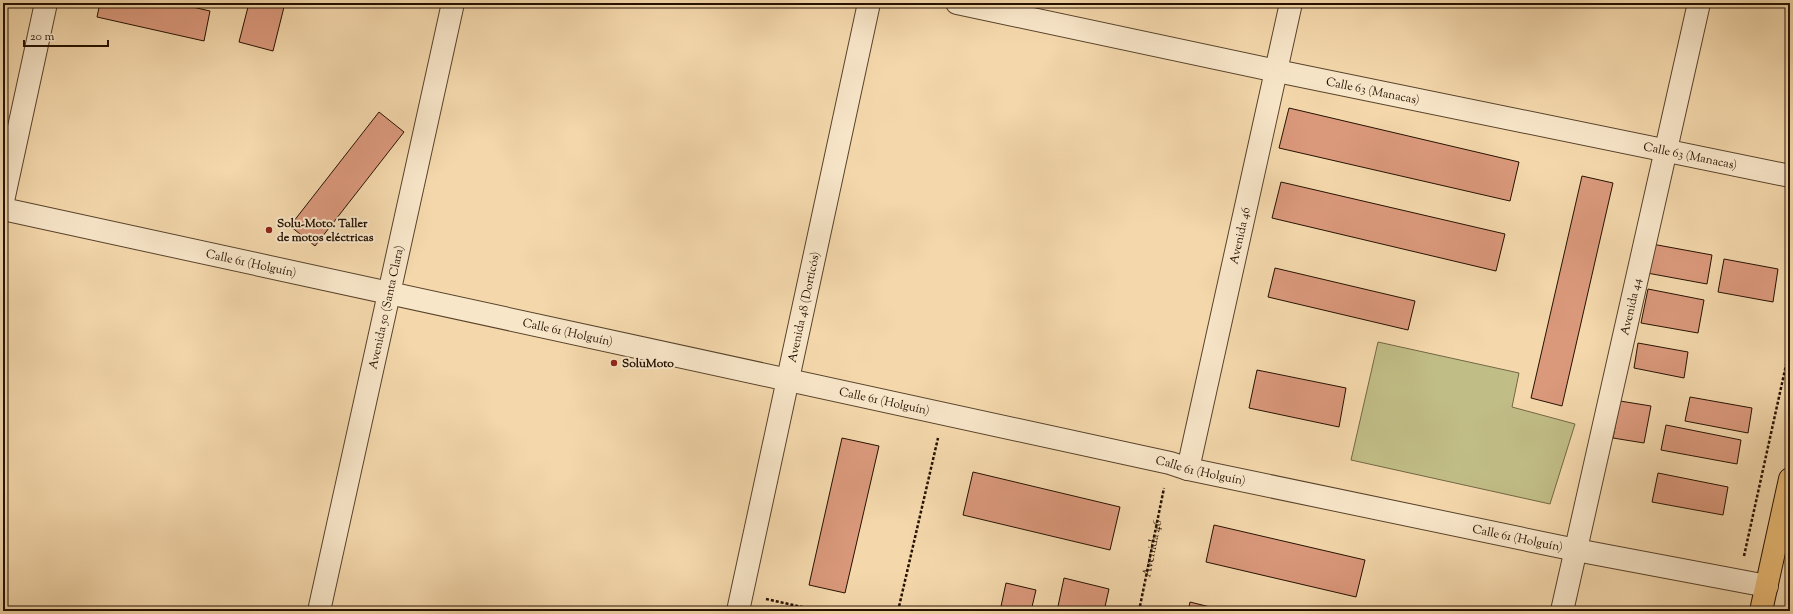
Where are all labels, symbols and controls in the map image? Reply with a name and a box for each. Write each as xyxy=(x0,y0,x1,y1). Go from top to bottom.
scale bar xyxy=(24,22,108,48)
text: 20 m xyxy=(30,28,55,46)
street label: Calle 63 (Manacas) xyxy=(1324,73,1421,110)
street label: Calle 63 (Manacas) xyxy=(1642,138,1739,175)
street label: Avenida 46 xyxy=(1226,206,1256,266)
place label: Solu-Moto. Taller de motos eléctricas xyxy=(277,215,374,247)
marker: Solu-Moto. Taller de motos eléctricas xyxy=(264,225,274,235)
street label: Avenida 50 (Santa Clara) xyxy=(365,244,409,371)
street label: Calle 61 (Holguín) xyxy=(204,245,298,283)
street label: Avenida 48 (Dorticós) xyxy=(784,250,825,364)
street label: Avenida 44 xyxy=(1616,277,1647,337)
street label: Calle 61 (Holguín) xyxy=(521,314,615,352)
place label: SoluMoto xyxy=(622,355,674,373)
marker: SoluMoto xyxy=(609,358,619,368)
street label: Calle 61 (Holguín) xyxy=(837,383,931,420)
street label: Calle 61 (Holguín) xyxy=(1154,452,1247,491)
street label: Avenida 46 xyxy=(1138,518,1167,579)
street label: Calle 61 (Holguín) xyxy=(1470,521,1564,557)

